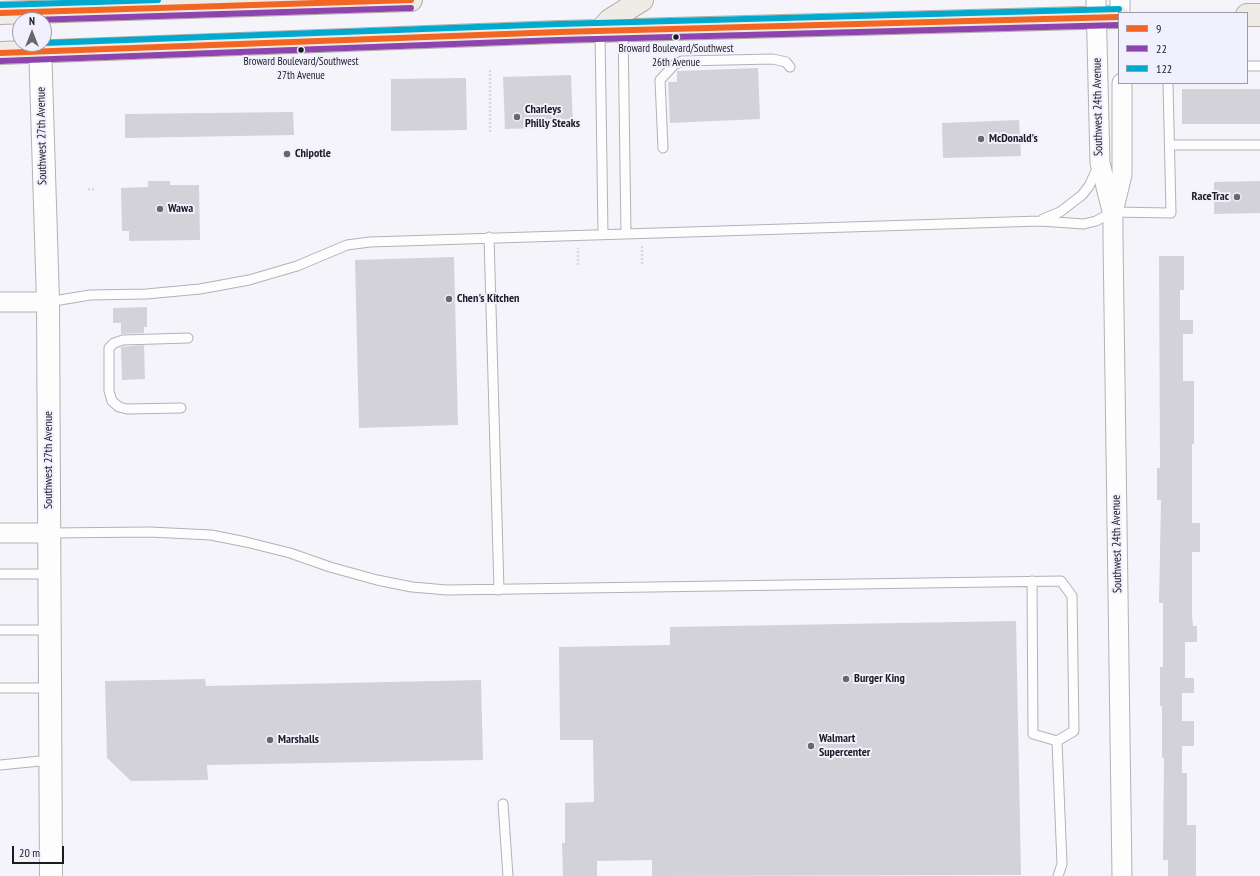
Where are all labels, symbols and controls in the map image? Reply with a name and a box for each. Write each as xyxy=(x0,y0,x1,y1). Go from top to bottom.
north arrow xyxy=(12,12,52,52)
legend xyxy=(1118,12,1248,84)
text: N xyxy=(29,14,35,28)
text: 9 xyxy=(1156,21,1161,36)
marker: Broward Boulevard/Southwest 26th Avenue xyxy=(671,32,681,42)
text: 22 xyxy=(1156,41,1167,56)
place label: Broward Boulevard/Southwest 26th Avenue xyxy=(619,42,733,68)
marker: Broward Boulevard/Southwest 27th Avenue xyxy=(296,45,306,55)
place label: Broward Boulevard/Southwest 27th Avenue xyxy=(244,55,358,81)
street label: Southwest 24th Avenue xyxy=(1090,58,1106,156)
text: 122 xyxy=(1156,61,1172,76)
street label: Southwest 27th Avenue xyxy=(34,87,50,185)
place label: Charleys Philly Steaks xyxy=(525,103,580,131)
marker: Charleys Philly Steaks xyxy=(512,112,522,122)
place label: McDonald's xyxy=(989,132,1038,146)
marker: McDonald's xyxy=(976,134,986,144)
place label: Chipotle xyxy=(295,147,331,161)
marker: Chipotle xyxy=(282,149,292,159)
place label: RaceTrac xyxy=(1192,190,1229,204)
marker: RaceTrac xyxy=(1232,192,1242,202)
place label: Wawa xyxy=(168,202,193,216)
marker: Wawa xyxy=(155,204,165,214)
place label: Chen's Kitchen xyxy=(457,292,519,306)
marker: Chen's Kitchen xyxy=(444,294,454,304)
street label: Southwest 27th Avenue xyxy=(42,411,56,509)
street label: Southwest 24th Avenue xyxy=(1109,495,1125,593)
place label: Burger King xyxy=(854,672,905,686)
marker: Burger King xyxy=(841,674,851,684)
place label: Walmart Supercenter xyxy=(819,732,870,760)
place label: Marshalls xyxy=(278,733,319,747)
marker: Marshalls xyxy=(265,735,275,745)
marker: Walmart Supercenter xyxy=(806,741,816,751)
scale bar xyxy=(14,838,66,864)
text: 20 m xyxy=(19,845,40,860)

